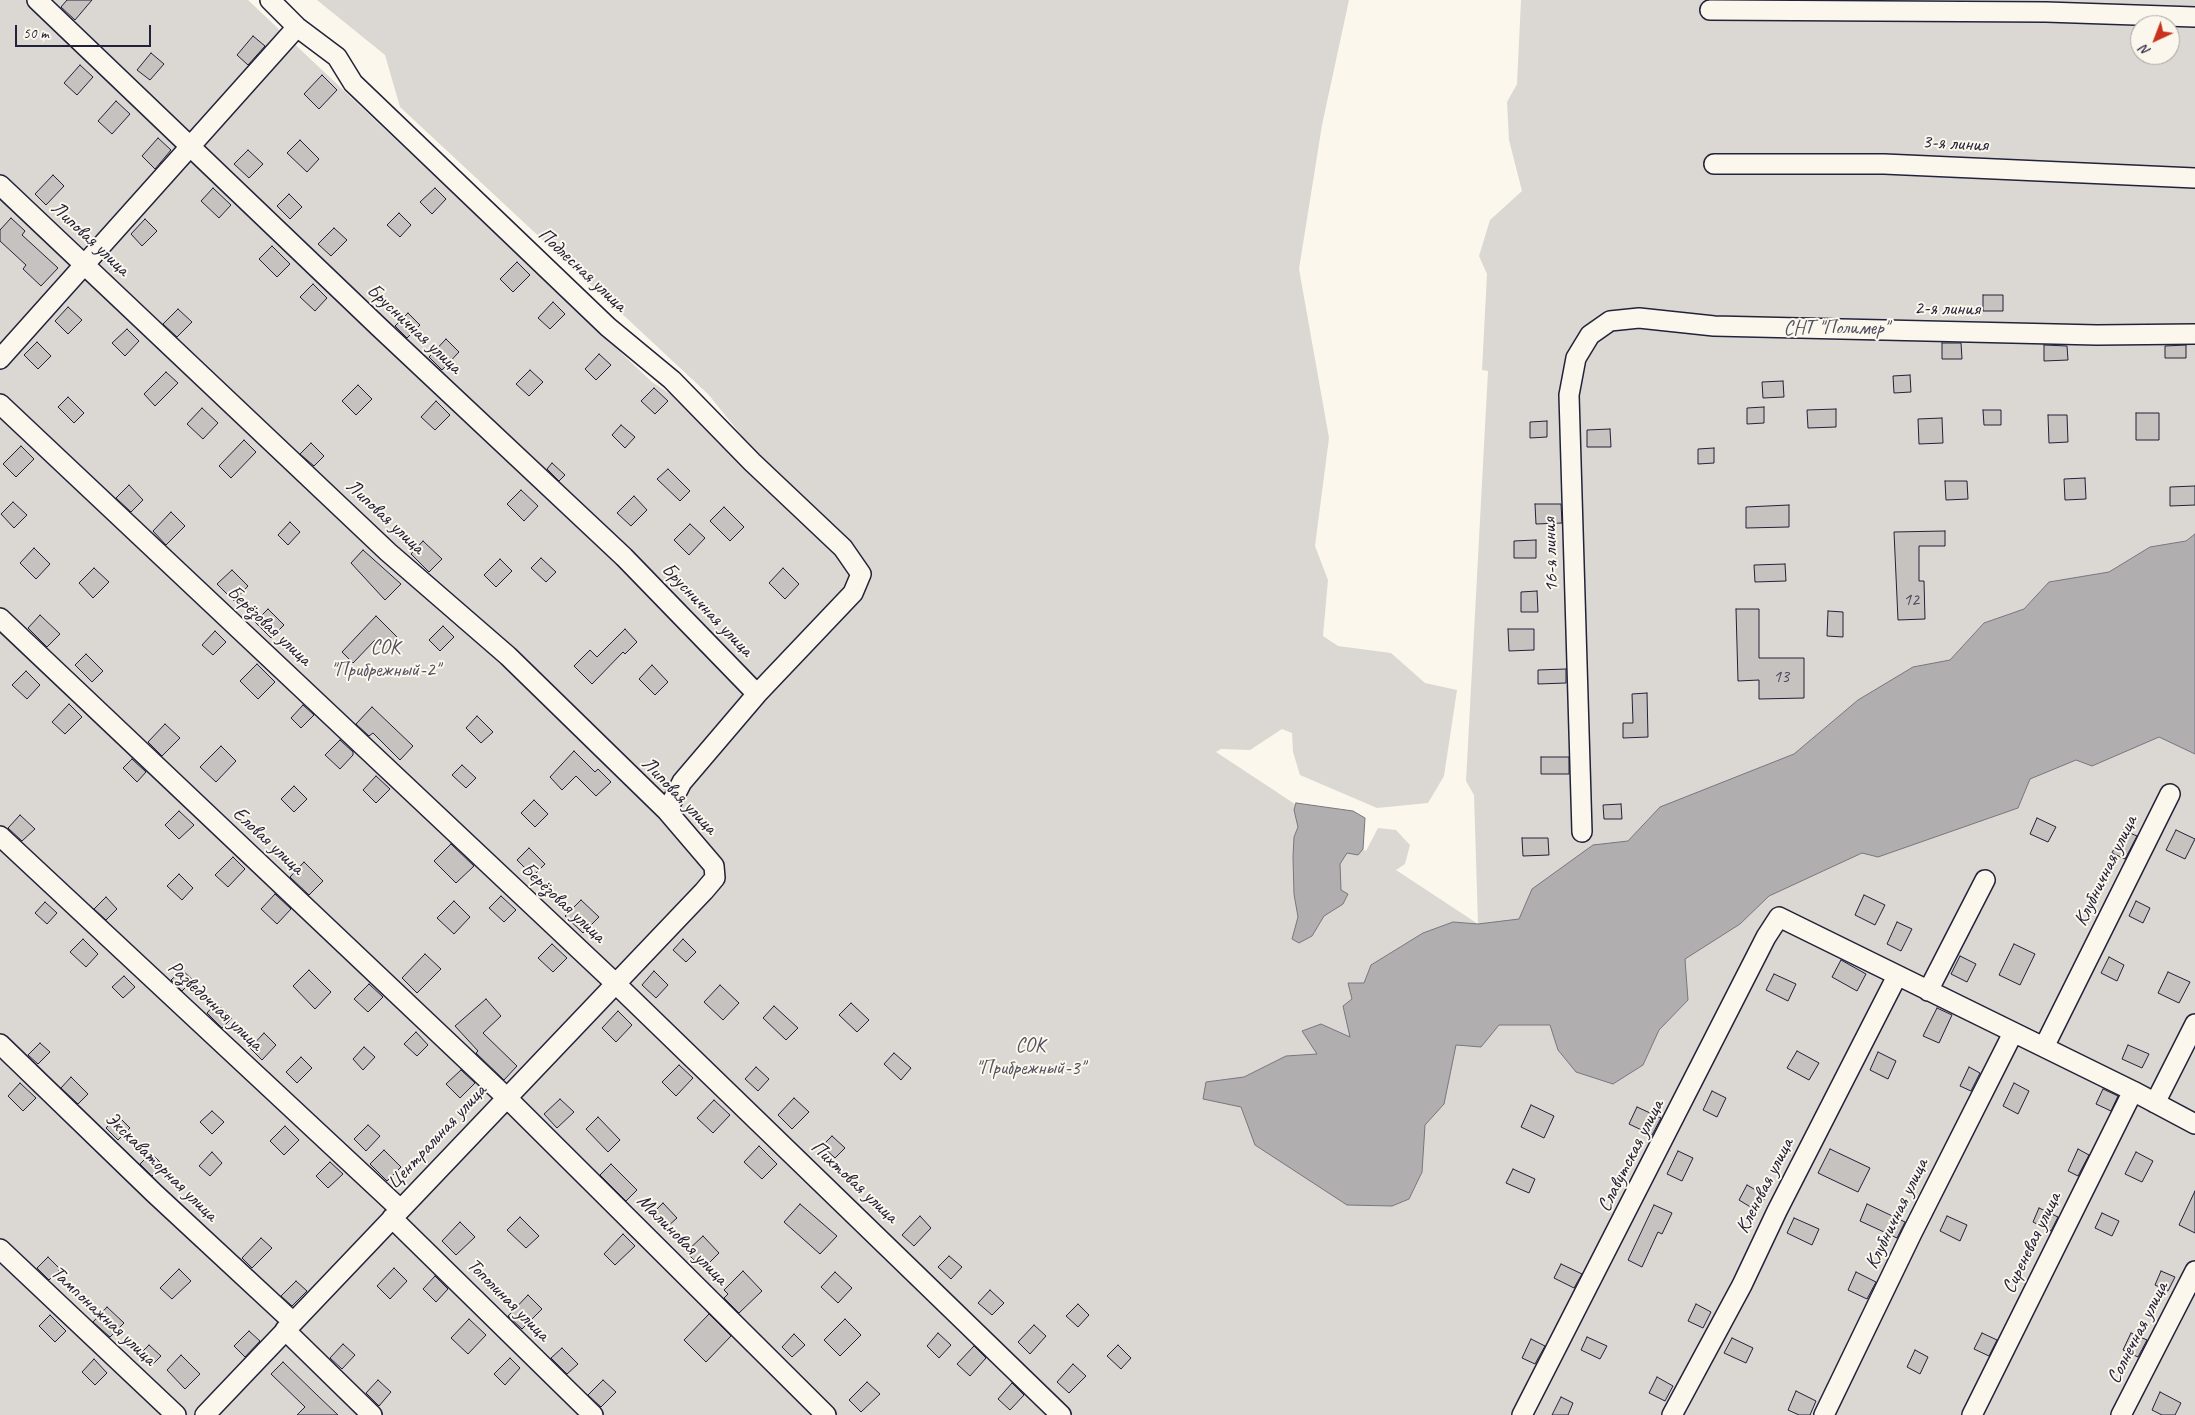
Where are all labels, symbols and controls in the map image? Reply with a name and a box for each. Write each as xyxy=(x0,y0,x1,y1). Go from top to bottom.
scale bar xyxy=(18,15,154,47)
north arrow xyxy=(2130,15,2180,65)
text: 50 m xyxy=(23,24,49,43)
text: N xyxy=(2136,41,2154,60)
street label: 3-я линия xyxy=(1921,130,1989,158)
street label: Липовая улица xyxy=(46,197,134,281)
street label: Подлесная улица xyxy=(533,223,631,317)
street label: Брусничная улица xyxy=(361,279,467,379)
street label: 2-я линия xyxy=(1914,296,1980,322)
park label: СНТ "Полимер" xyxy=(1784,317,1888,341)
street label: Липовая улица xyxy=(341,475,429,559)
street label: 16-я линия xyxy=(1538,517,1564,593)
street label: Брусничная улица xyxy=(656,558,758,662)
street label: Берёзовая улица xyxy=(222,581,316,671)
house number: 12 xyxy=(1903,589,1919,611)
park label: СОК "Прибрежный-2" xyxy=(331,636,439,683)
house number: 13 xyxy=(1773,666,1789,688)
street label: Липовая улица xyxy=(636,752,722,840)
street label: Еловая улица xyxy=(227,802,309,880)
street label: Клубничная улица xyxy=(2069,812,2143,930)
street label: Берёзовая улица xyxy=(516,858,610,948)
street label: Разведочная улица xyxy=(162,956,268,1056)
park label: СОК "Прибрежный-3" xyxy=(976,1034,1084,1081)
street label: Центральная улица xyxy=(382,1079,492,1195)
street label: Славутская улица xyxy=(1593,1096,1669,1216)
street label: Экскаваторная улица xyxy=(100,1107,222,1227)
street label: Кленовая улица xyxy=(1731,1134,1799,1238)
street label: Пихтовая улица xyxy=(805,1135,903,1229)
street label: Клубничная улица xyxy=(1860,1155,1934,1273)
street label: Малиновая улица xyxy=(631,1189,733,1291)
street label: Сиреневая улица xyxy=(1997,1189,2067,1297)
street label: Тополиная улица xyxy=(462,1254,554,1346)
street label: Тампонажная улица xyxy=(45,1261,161,1371)
street label: Солнечная улица xyxy=(2102,1278,2174,1388)

